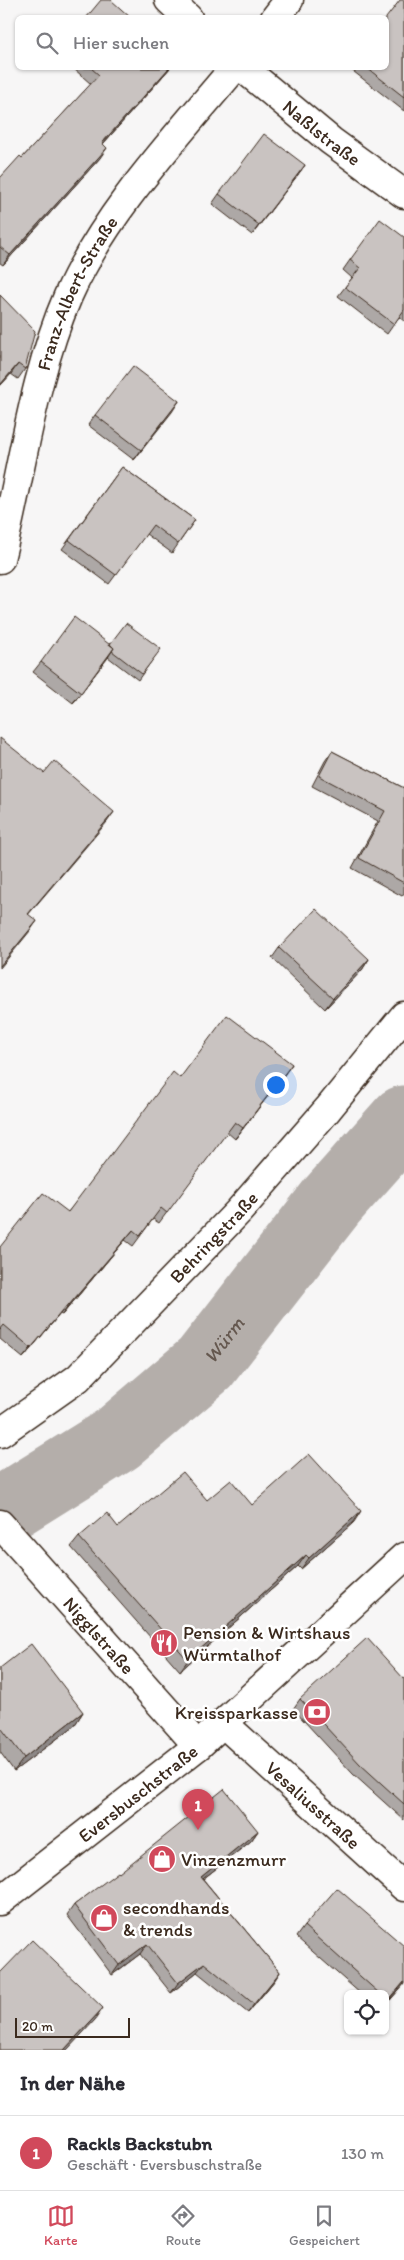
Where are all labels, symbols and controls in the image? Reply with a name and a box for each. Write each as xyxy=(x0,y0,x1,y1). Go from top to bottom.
search box xyxy=(15,15,389,70)
icon: search xyxy=(33,29,61,57)
text: Hier suchen xyxy=(73,31,169,54)
street label: Naßlstraße xyxy=(278,95,365,171)
street label: Franz-Albert-Straße xyxy=(32,212,123,373)
your location xyxy=(263,1072,289,1098)
street label: Behringstraße xyxy=(165,1187,263,1288)
water label: Würm xyxy=(198,1311,250,1368)
street label: Nigglstraße xyxy=(58,1592,139,1679)
place label: Pension & Wirtshaus Würmtalhof xyxy=(183,1621,351,1666)
restaurant icon: Pension & Wirtshaus Würmtalhof xyxy=(149,1628,179,1658)
bank icon: Kreissparkasse xyxy=(302,1697,332,1727)
place label: Kreissparkasse xyxy=(175,1701,298,1724)
street label: Eversbuschstraße xyxy=(74,1740,203,1847)
street label: Vesaliusstraße xyxy=(261,1756,365,1854)
pin: 1 xyxy=(182,1789,214,1830)
shop icon: Vinzenzmurr xyxy=(147,1844,177,1874)
place label: Vinzenzmurr xyxy=(181,1848,286,1871)
place label: secondhands & trends xyxy=(123,1896,229,1941)
shop icon: secondhands & trends xyxy=(89,1903,119,1933)
map controls xyxy=(344,1990,389,2035)
button: locate xyxy=(344,1990,389,2035)
scale bar xyxy=(15,2015,130,2038)
text: 20 m xyxy=(22,2018,53,2035)
text: In der Nähe xyxy=(20,2070,125,2095)
text: Rackls Backstubn xyxy=(67,2132,212,2155)
text: 1 xyxy=(32,2144,40,2163)
text: 130 m xyxy=(341,2144,384,2163)
text: Geschäft · Eversbuschstraße xyxy=(67,2155,262,2174)
tab: Karte xyxy=(44,2202,78,2249)
tab: Route xyxy=(166,2202,201,2249)
tab: Gespeichert xyxy=(289,2202,360,2249)

